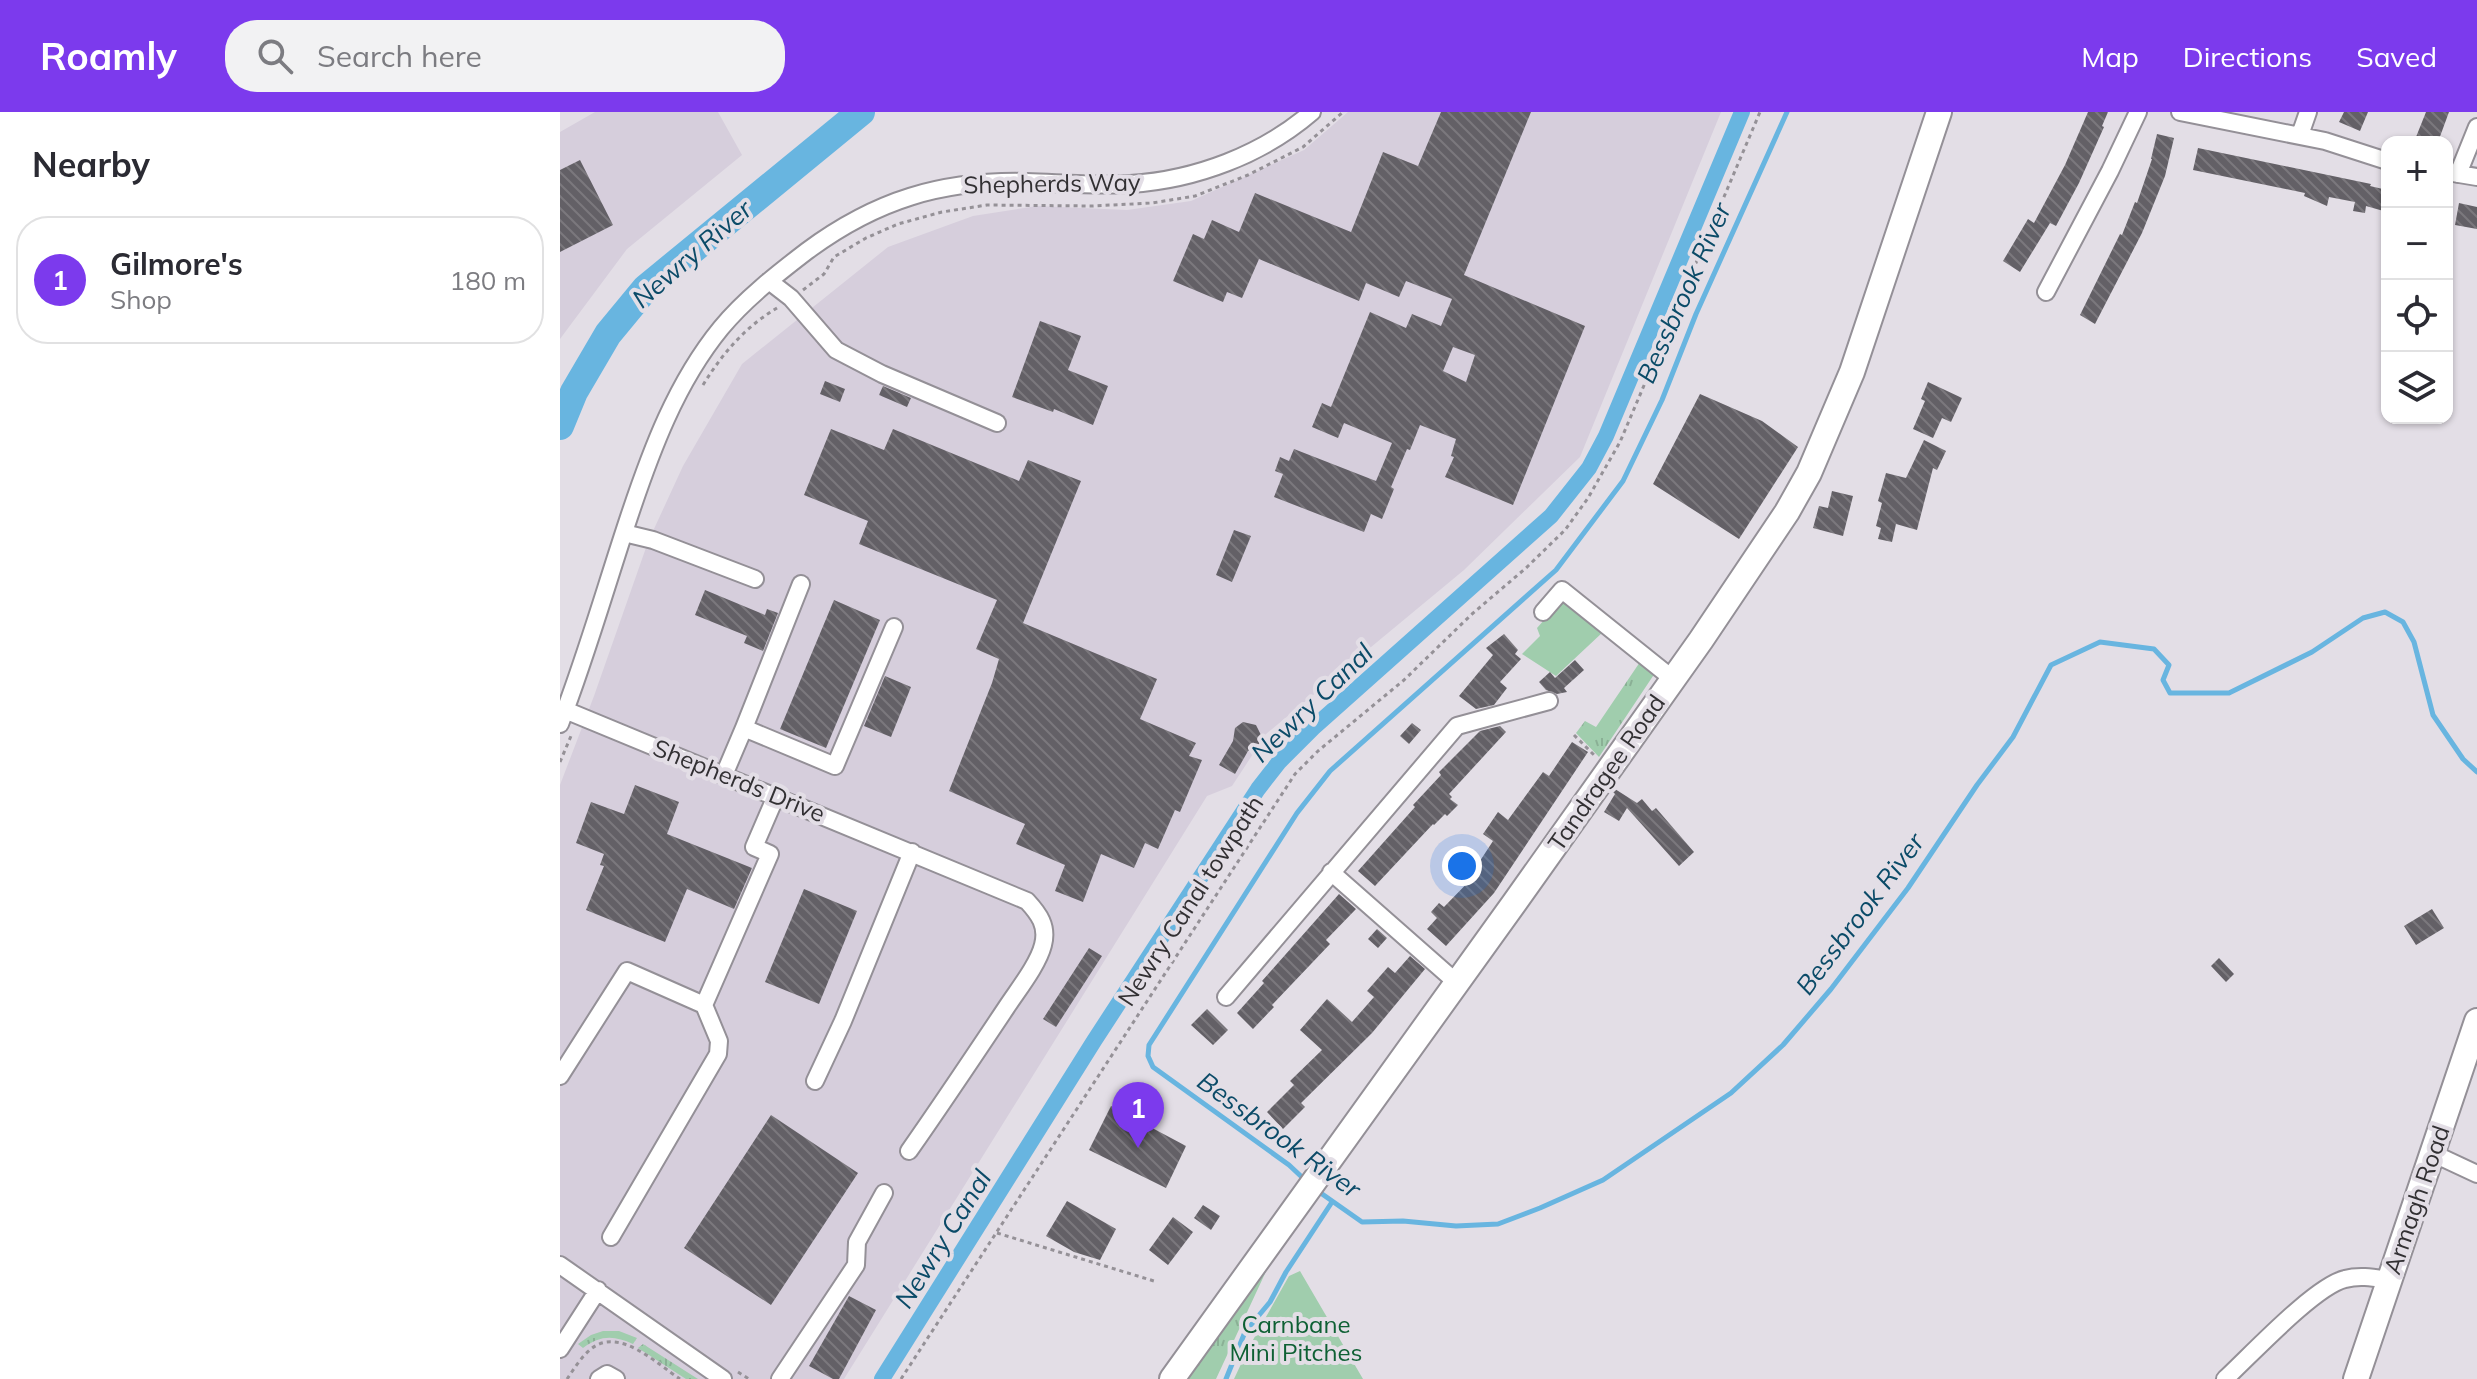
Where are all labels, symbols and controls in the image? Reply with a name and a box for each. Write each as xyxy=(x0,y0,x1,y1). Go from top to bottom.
search box xyxy=(225,20,785,92)
text: Roamly xyxy=(40,32,177,80)
icon: search xyxy=(253,34,297,78)
text: Search here xyxy=(317,37,482,75)
text: Map xyxy=(2081,39,2139,74)
text: Directions xyxy=(2183,39,2312,74)
text: Saved xyxy=(2356,39,2437,74)
map controls xyxy=(2381,136,2453,424)
button: + xyxy=(2381,136,2453,208)
text: Nearby xyxy=(32,143,150,186)
street label: Shepherds Way xyxy=(963,166,1141,200)
water label: Newry River xyxy=(625,192,760,315)
water label: Bessbrook River xyxy=(1629,196,1739,388)
button: − xyxy=(2381,208,2453,280)
text: Gilmore's xyxy=(110,245,243,283)
text: 1 xyxy=(52,264,68,297)
text: 180 m xyxy=(450,264,526,297)
button: locate xyxy=(2381,280,2453,352)
text: Shop xyxy=(110,283,172,316)
button: layers xyxy=(2381,352,2453,424)
water label: Newry Canal xyxy=(1244,636,1380,769)
street label: Tandragee Road xyxy=(1541,688,1671,856)
street label: Shepherds Drive xyxy=(649,732,830,828)
street label: Newry Canal towpath xyxy=(1111,790,1269,1011)
water label: Bessbrook River xyxy=(1788,825,1932,1001)
your location xyxy=(1442,846,1482,886)
water label: Bessbrook River xyxy=(1191,1064,1369,1206)
pin: 1 xyxy=(1112,1082,1164,1148)
street label: Armagh Road xyxy=(2377,1121,2456,1278)
water label: Newry Canal xyxy=(887,1163,999,1314)
park label: Carnbane Mini Pitches xyxy=(1230,1309,1362,1367)

